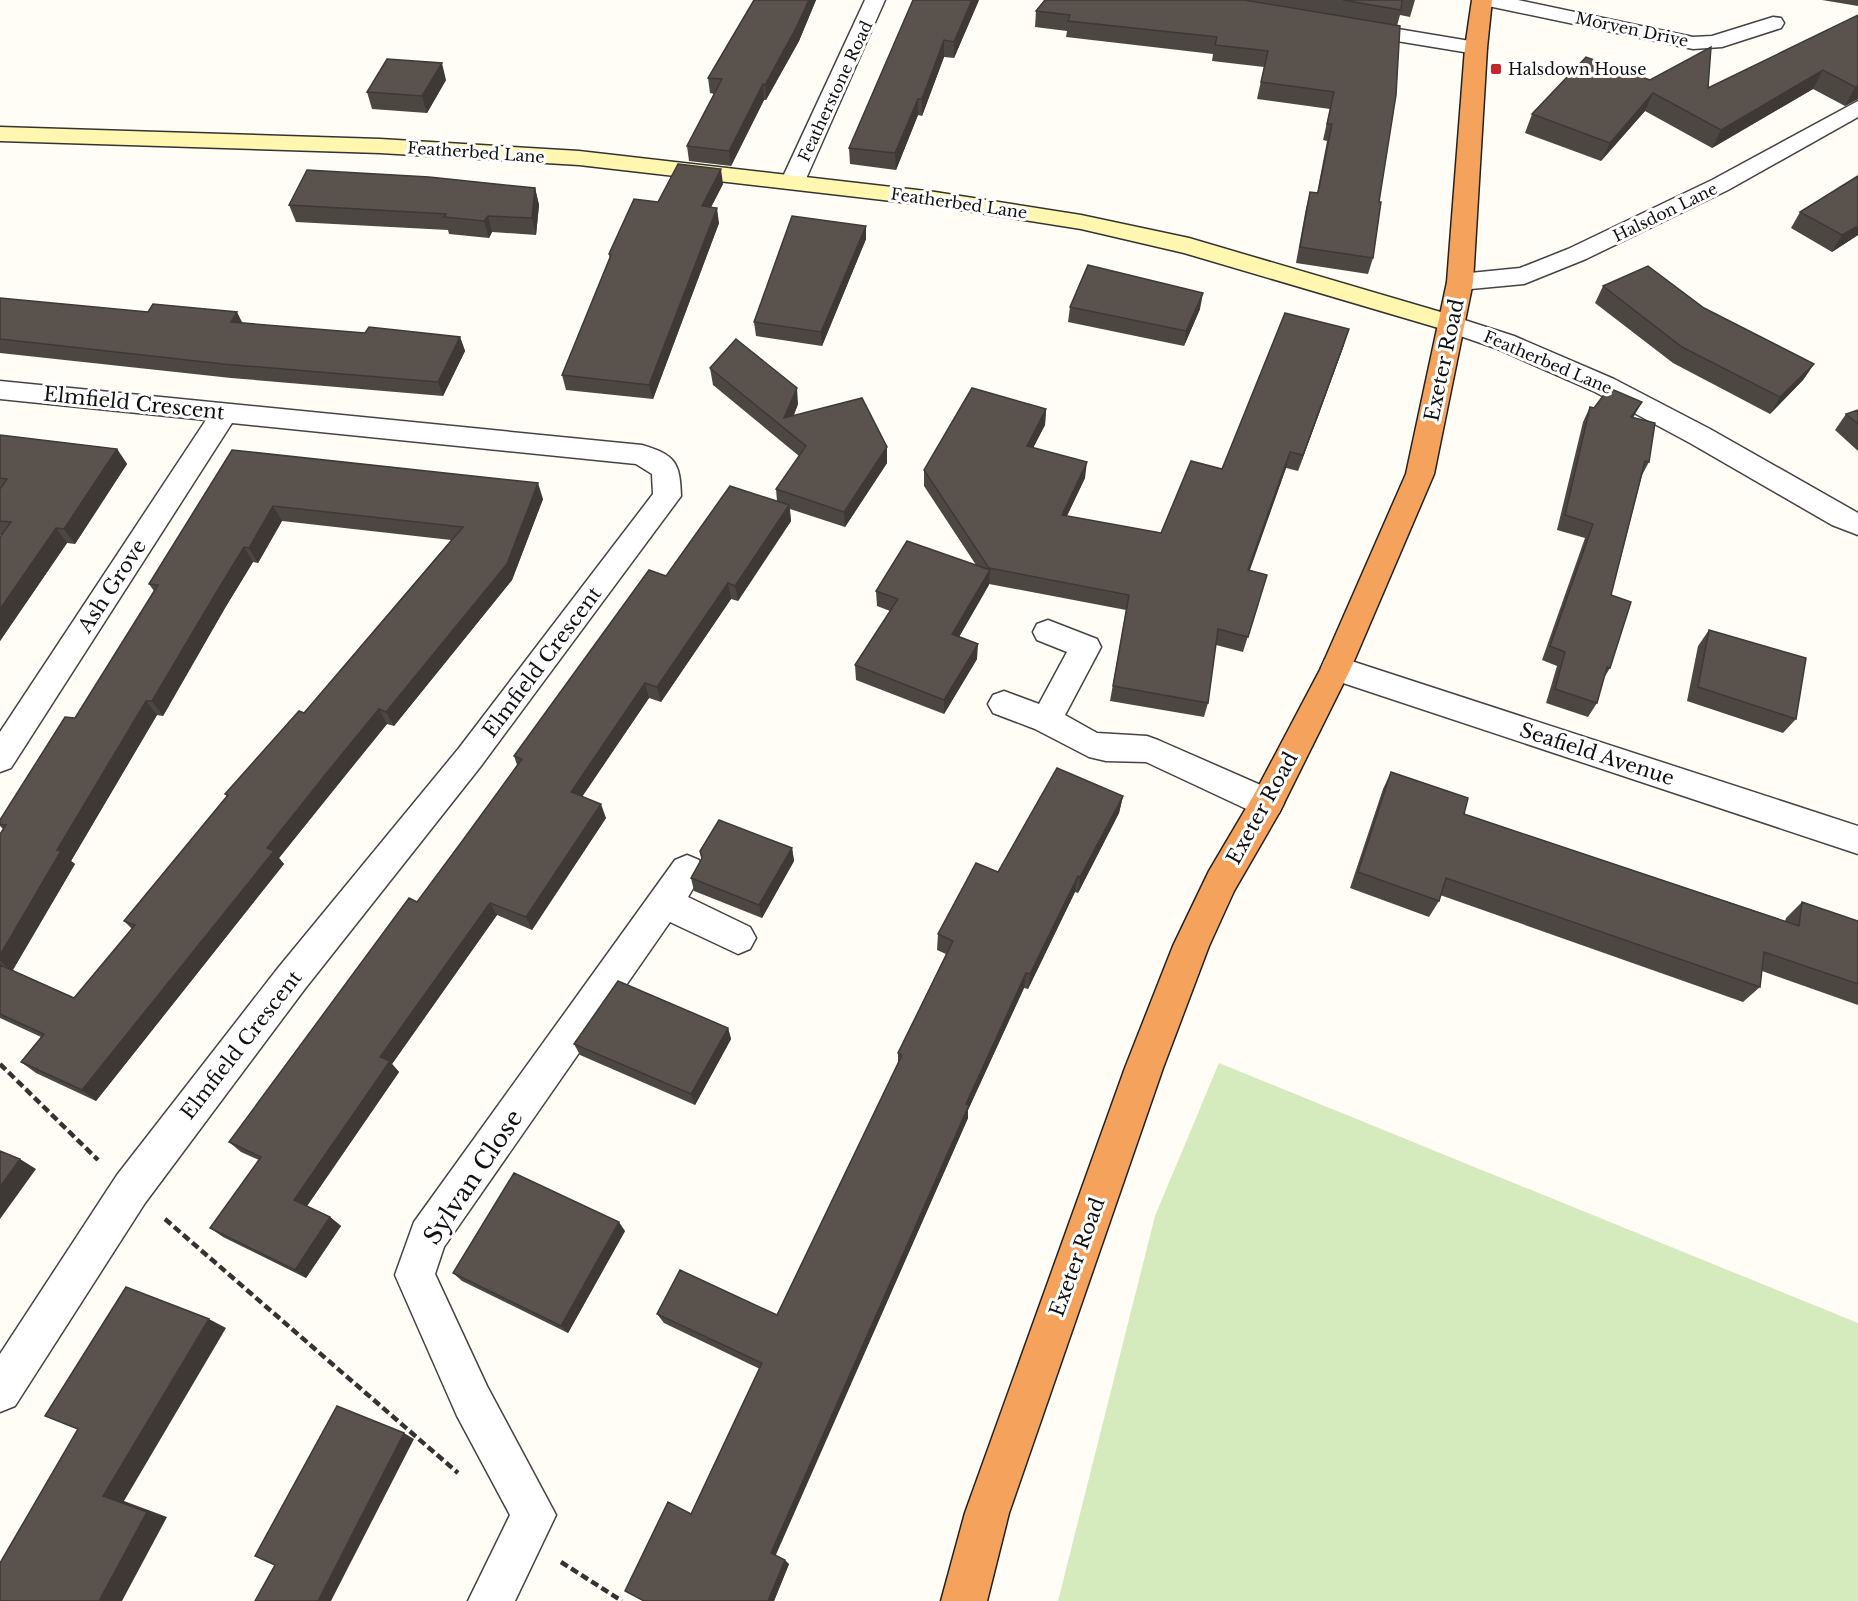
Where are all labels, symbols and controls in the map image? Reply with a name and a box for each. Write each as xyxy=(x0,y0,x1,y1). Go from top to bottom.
street label: Morven Drive xyxy=(1574,7,1690,51)
street label: Featherstone Road xyxy=(794,17,876,165)
place label: Halsdown House xyxy=(1508,59,1646,79)
marker: Halsdown House xyxy=(1489,62,1503,76)
street label: Featherbed Lane xyxy=(407,137,545,167)
street label: Halsdon Lane xyxy=(1610,178,1720,246)
street label: Featherbed Lane xyxy=(889,184,1029,222)
street label: Exeter Road xyxy=(1419,297,1469,423)
street label: Featherbed Lane xyxy=(1481,326,1615,398)
street label: Elmfield Crescent xyxy=(42,382,226,424)
street label: Ash Grove xyxy=(72,535,151,638)
street label: Elmfield Crescent xyxy=(478,582,607,742)
street label: Seafield Avenue xyxy=(1517,718,1677,790)
street label: Exeter Road xyxy=(1221,748,1303,868)
street label: Elmfield Crescent xyxy=(175,966,307,1124)
street label: Sylvan Close xyxy=(417,1104,529,1250)
street label: Exeter Road xyxy=(1044,1194,1110,1320)

